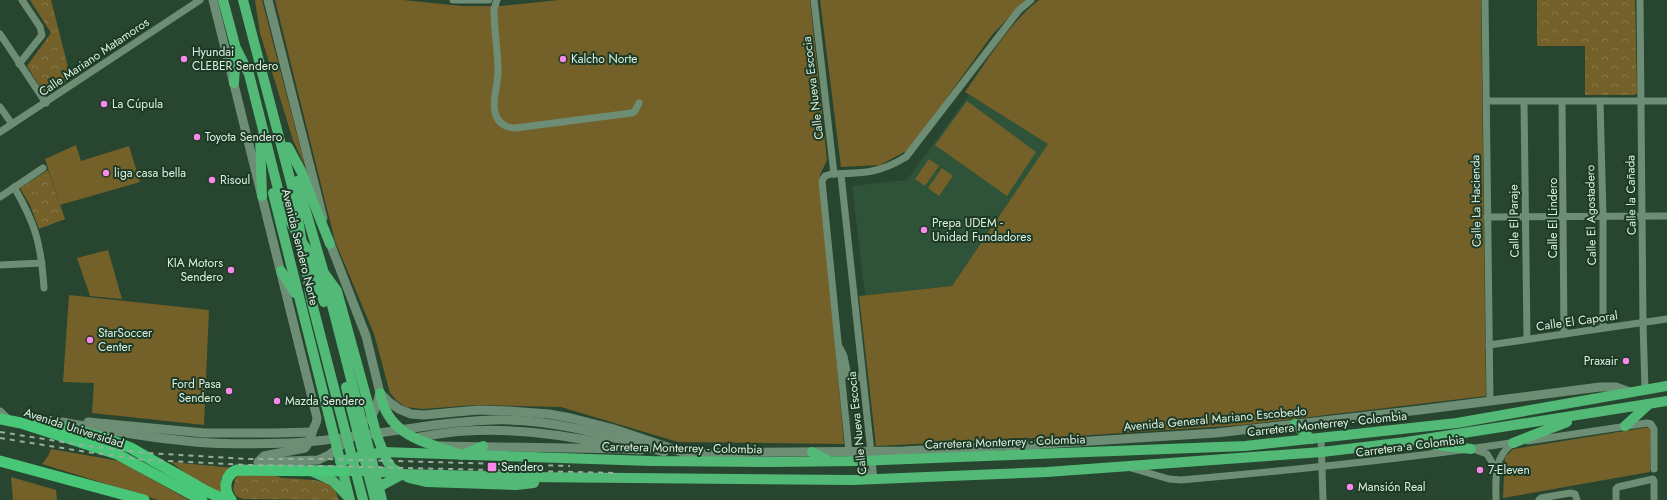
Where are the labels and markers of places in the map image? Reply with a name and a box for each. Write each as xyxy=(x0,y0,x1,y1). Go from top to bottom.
place label: Hyundai CLEBER Sendero xyxy=(192,43,279,75)
place label: Kalcho Norte xyxy=(571,50,638,68)
marker: Hyundai CLEBER Sendero xyxy=(179,54,189,64)
marker: Kalcho Norte xyxy=(558,54,568,64)
place label: La Cúpula xyxy=(112,95,163,113)
marker: La Cúpula xyxy=(99,99,109,109)
place label: Toyota Sendero xyxy=(205,128,283,146)
marker: Toyota Sendero xyxy=(192,132,202,142)
place label: liga casa bella xyxy=(114,164,186,182)
marker: liga casa bella xyxy=(101,168,111,178)
place label: Risoul xyxy=(220,171,250,189)
marker: Risoul xyxy=(207,175,217,185)
place label: Prepa UDEM - Unidad Fundadores xyxy=(932,214,1031,246)
marker: Prepa UDEM - Unidad Fundadores xyxy=(919,225,929,235)
place label: KIA Motors Sendero xyxy=(167,254,223,286)
marker: KIA Motors Sendero xyxy=(226,265,236,275)
place label: StarSoccer Center xyxy=(98,324,153,356)
marker: StarSoccer Center xyxy=(85,335,95,345)
place label: Praxair xyxy=(1584,352,1619,370)
marker: Praxair xyxy=(1621,356,1631,366)
place label: Ford Pasa Sendero xyxy=(172,375,221,407)
marker: Ford Pasa Sendero xyxy=(224,386,234,396)
place label: Mazda Sendero xyxy=(285,392,365,410)
marker: Mazda Sendero xyxy=(272,396,282,406)
place label: Sendero xyxy=(501,458,544,476)
marker: Sendero xyxy=(486,461,498,473)
place label: 7-Eleven xyxy=(1488,461,1530,479)
marker: 7-Eleven xyxy=(1475,465,1485,475)
place label: Mansión Real xyxy=(1358,478,1426,496)
marker: Mansión Real xyxy=(1345,482,1355,492)

